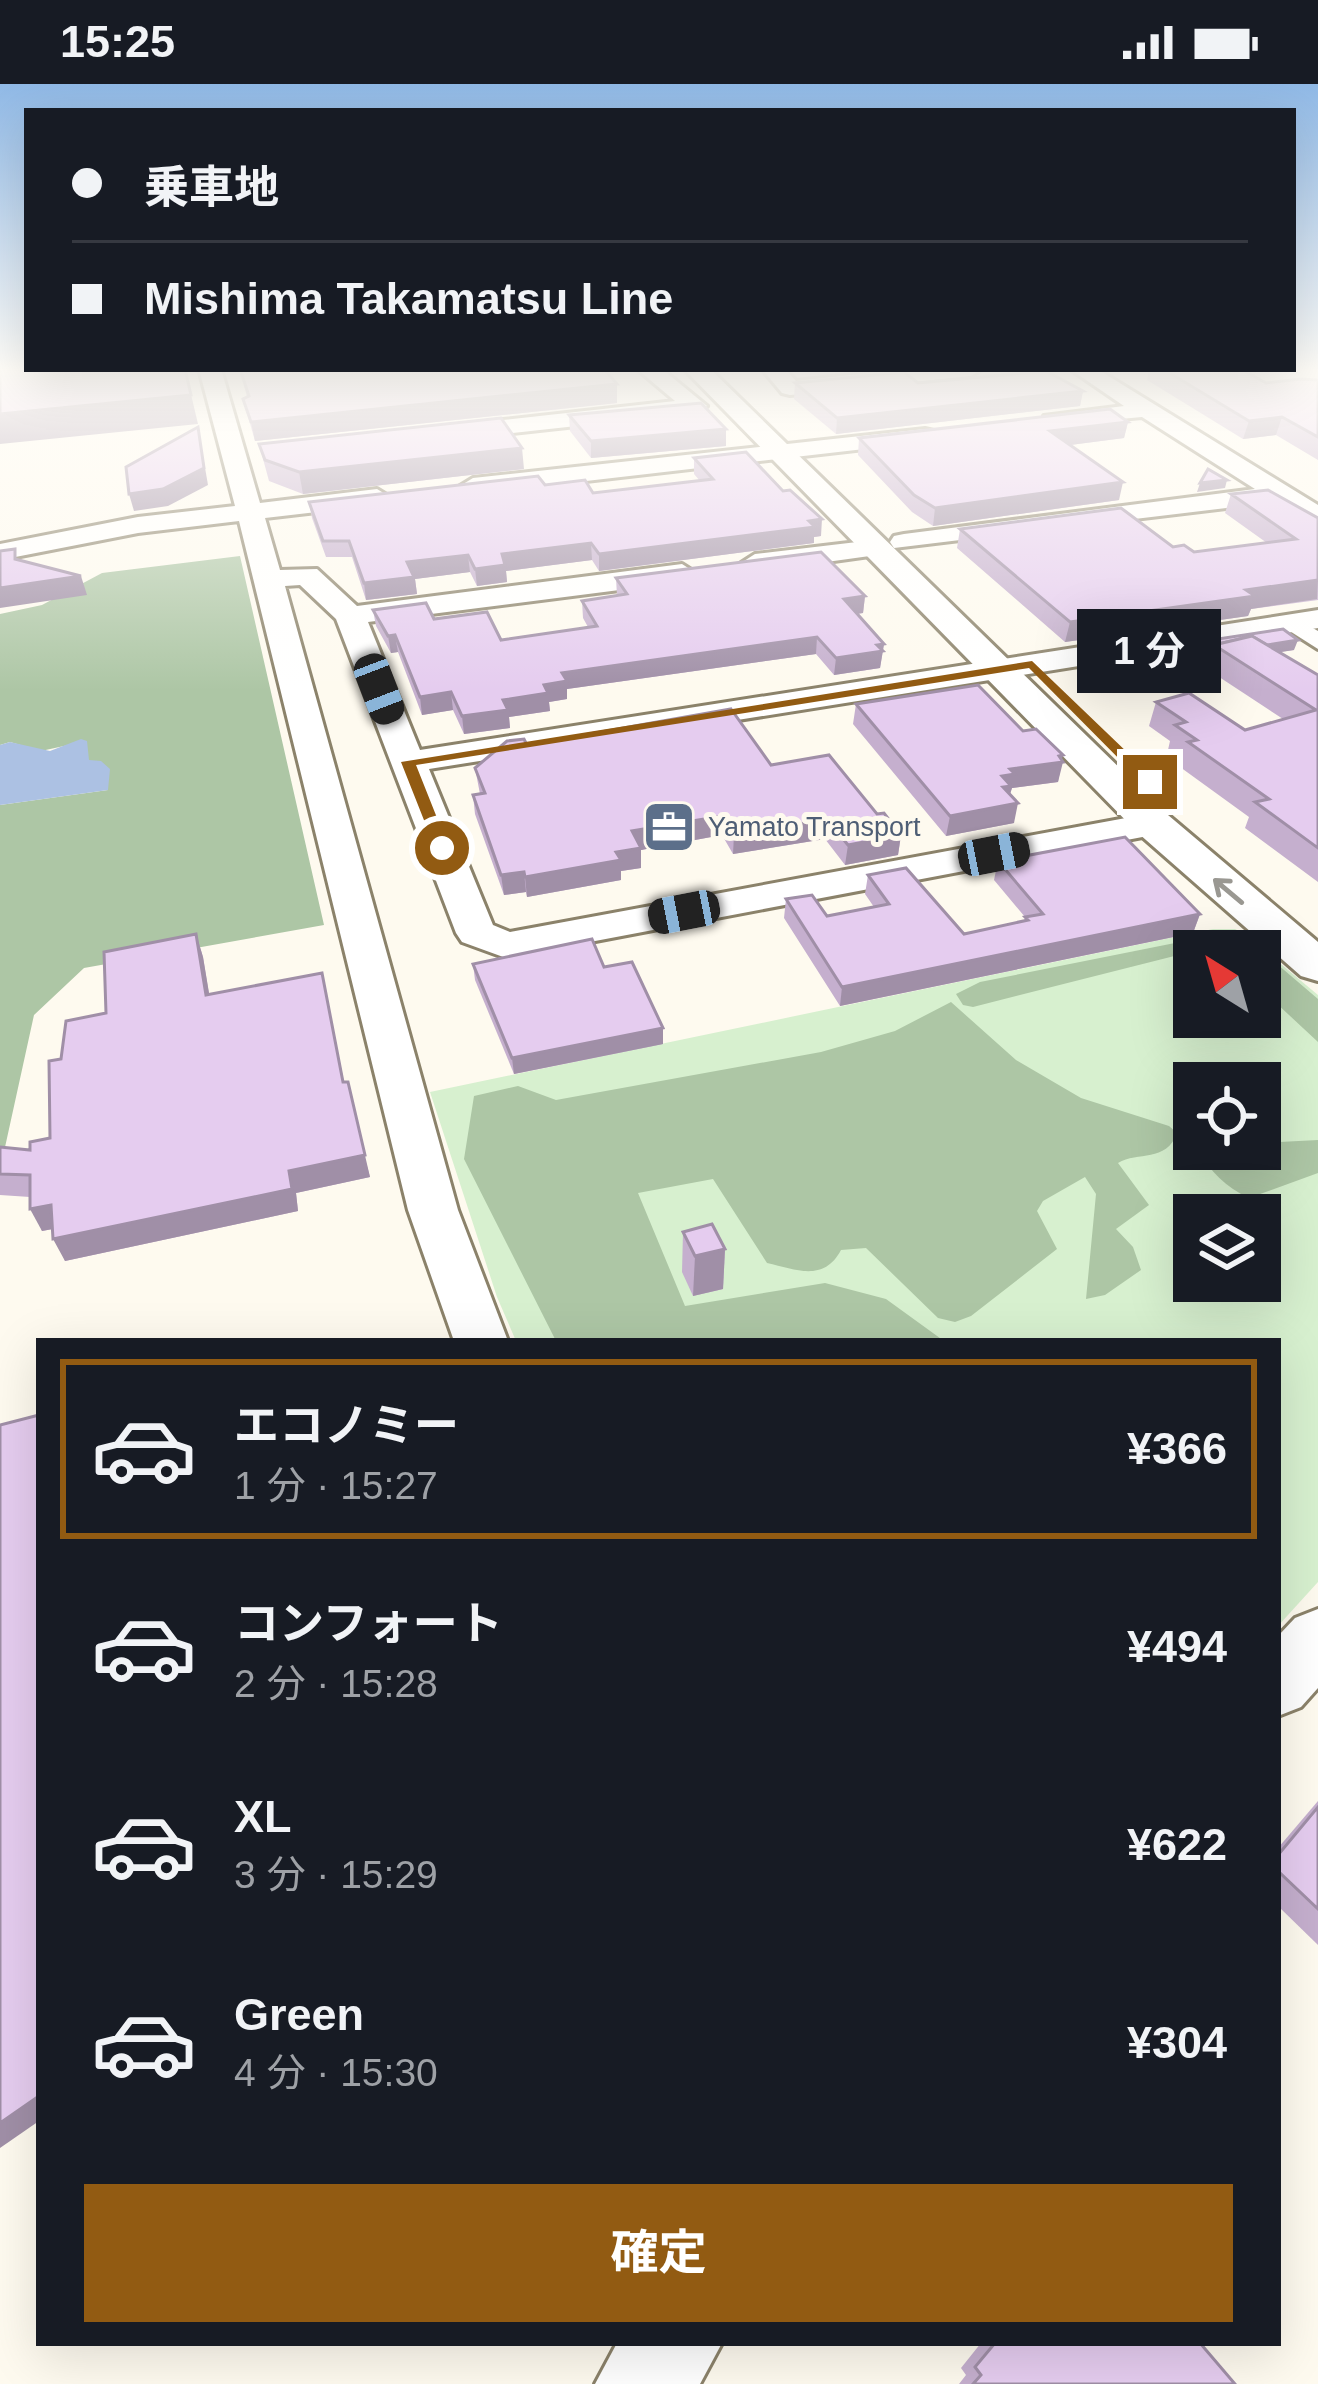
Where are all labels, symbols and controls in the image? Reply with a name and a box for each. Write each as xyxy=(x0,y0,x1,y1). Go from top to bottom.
text: 15:25 xyxy=(60,16,175,67)
text: 乗車地 xyxy=(144,162,279,213)
text: Mishima Takamatsu Line xyxy=(144,273,673,324)
callout: 1 分 xyxy=(1078,608,1222,692)
text: 1 分 xyxy=(1113,629,1185,672)
car xyxy=(349,649,409,729)
route end xyxy=(1123,755,1177,809)
office icon: Yamato Transport xyxy=(641,799,697,855)
place label: Yamato Transport xyxy=(708,812,921,842)
route start xyxy=(415,821,469,875)
car xyxy=(955,829,1033,879)
one-way arrow xyxy=(1213,878,1244,906)
car xyxy=(645,887,723,937)
north arrow xyxy=(1173,930,1281,1038)
map controls xyxy=(1173,930,1281,1302)
button: locate xyxy=(1173,1062,1281,1170)
button: layers xyxy=(1173,1194,1281,1302)
icon: car xyxy=(90,1395,198,1503)
text: エコノミー xyxy=(234,1400,459,1451)
text: ¥366 xyxy=(1127,1423,1227,1474)
text: 1 分 · 15:27 xyxy=(234,1464,438,1507)
icon: car xyxy=(90,1593,198,1701)
text: コンフォート xyxy=(234,1598,503,1649)
text: ¥494 xyxy=(1127,1621,1227,1672)
text: 2 分 · 15:28 xyxy=(234,1662,438,1705)
icon: car xyxy=(90,1791,198,1899)
text: XL xyxy=(234,1791,292,1842)
text: ¥622 xyxy=(1127,1819,1227,1870)
text: 3 分 · 15:29 xyxy=(234,1853,438,1896)
icon: car xyxy=(90,1989,198,2097)
text: Green xyxy=(234,1989,364,2040)
text: ¥304 xyxy=(1127,2017,1227,2068)
text: 4 分 · 15:30 xyxy=(234,2051,438,2094)
button: 確定 xyxy=(84,2184,1233,2322)

